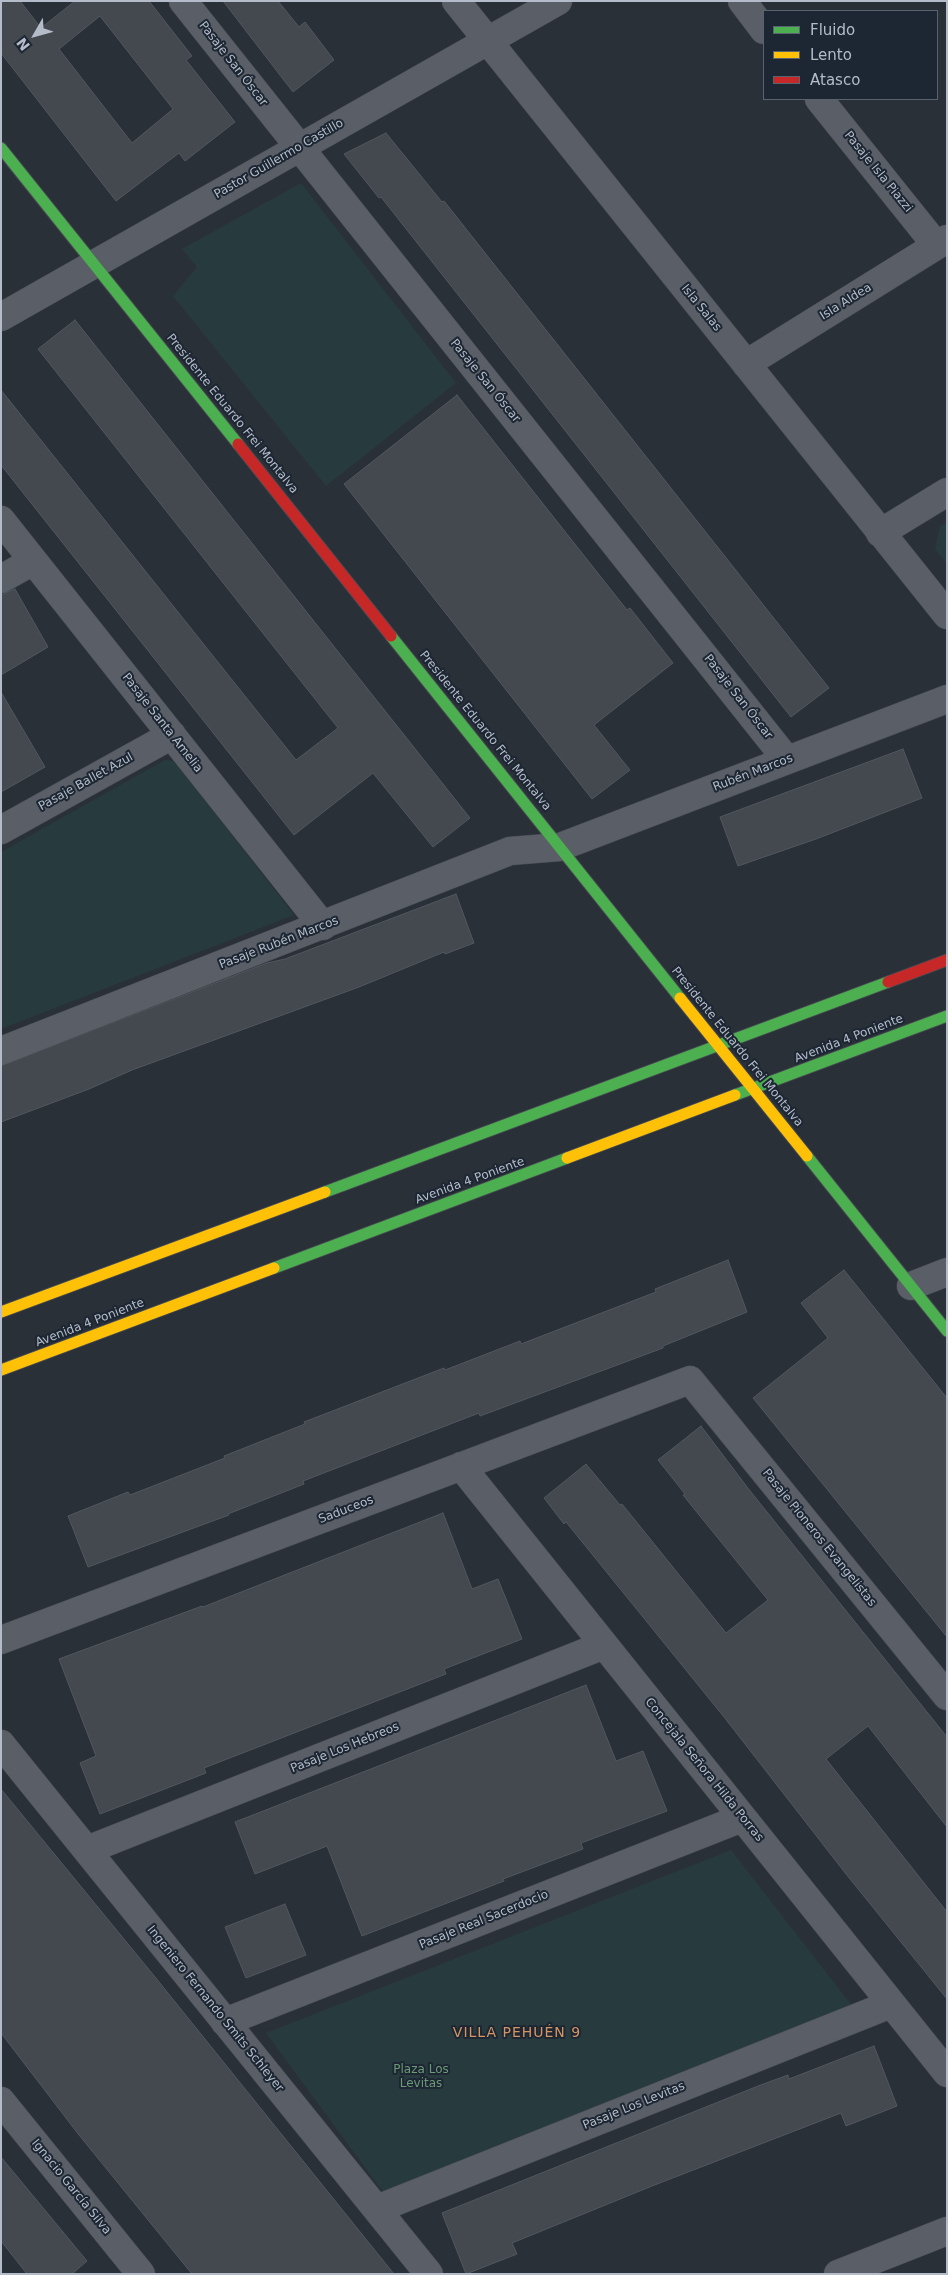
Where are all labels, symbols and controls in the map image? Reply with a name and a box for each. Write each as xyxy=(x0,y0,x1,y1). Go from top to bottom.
north arrow xyxy=(10,10,60,60)
legend xyxy=(763,10,938,100)
street label: Pasaje San Óscar xyxy=(196,19,270,109)
text: Fluido xyxy=(810,21,855,39)
text: N xyxy=(13,35,33,54)
text: Lento xyxy=(810,46,852,64)
text: Atasco xyxy=(810,71,860,89)
street label: Pastor Guillermo Castillo xyxy=(212,116,346,202)
street label: Pasaje Isla Piazzi xyxy=(841,129,915,215)
street label: Isla Aldea xyxy=(818,280,874,324)
street label: Isla Salas xyxy=(678,282,724,334)
street label: Presidente Eduardo Frei Montalva xyxy=(163,331,301,497)
street label: Pasaje San Óscar xyxy=(447,336,523,426)
street label: Presidente Eduardo Frei Montalva xyxy=(416,648,554,814)
street label: Pasaje San Óscar xyxy=(701,652,775,742)
street label: Pasaje Santa Amelia xyxy=(119,671,205,775)
street label: Pasaje Ballet Azul xyxy=(36,750,136,814)
street label: Rubén Marcos xyxy=(711,751,795,795)
street label: Pasaje Rubén Marcos xyxy=(217,914,341,972)
street label: Presidente Eduardo Frei Montalva xyxy=(668,964,806,1130)
street label: Avenida 4 Poniente xyxy=(793,1012,905,1066)
street label: Avenida 4 Poniente xyxy=(413,1155,527,1207)
street label: Avenida 4 Poniente xyxy=(34,1296,146,1350)
street label: Pasaje Pioneros Evangelistas xyxy=(759,1466,879,1610)
street label: Saduceos xyxy=(316,1493,376,1527)
street label: Concejala Señora Hilda Porras xyxy=(642,1695,766,1845)
street label: Pasaje Los Hebreos xyxy=(289,1720,401,1776)
street label: Pasaje Real Sacerdocio xyxy=(417,1888,551,1952)
street label: Ingeniero Fernando Smits Schleyer xyxy=(144,1923,286,2095)
district label: VILLA PEHUÉN 9 xyxy=(451,2025,583,2041)
park label: Plaza Los Levitas xyxy=(393,2063,449,2091)
street label: Pasaje Los Levitas xyxy=(581,2079,687,2133)
street label: Ignacio García Silva xyxy=(28,2136,114,2238)

